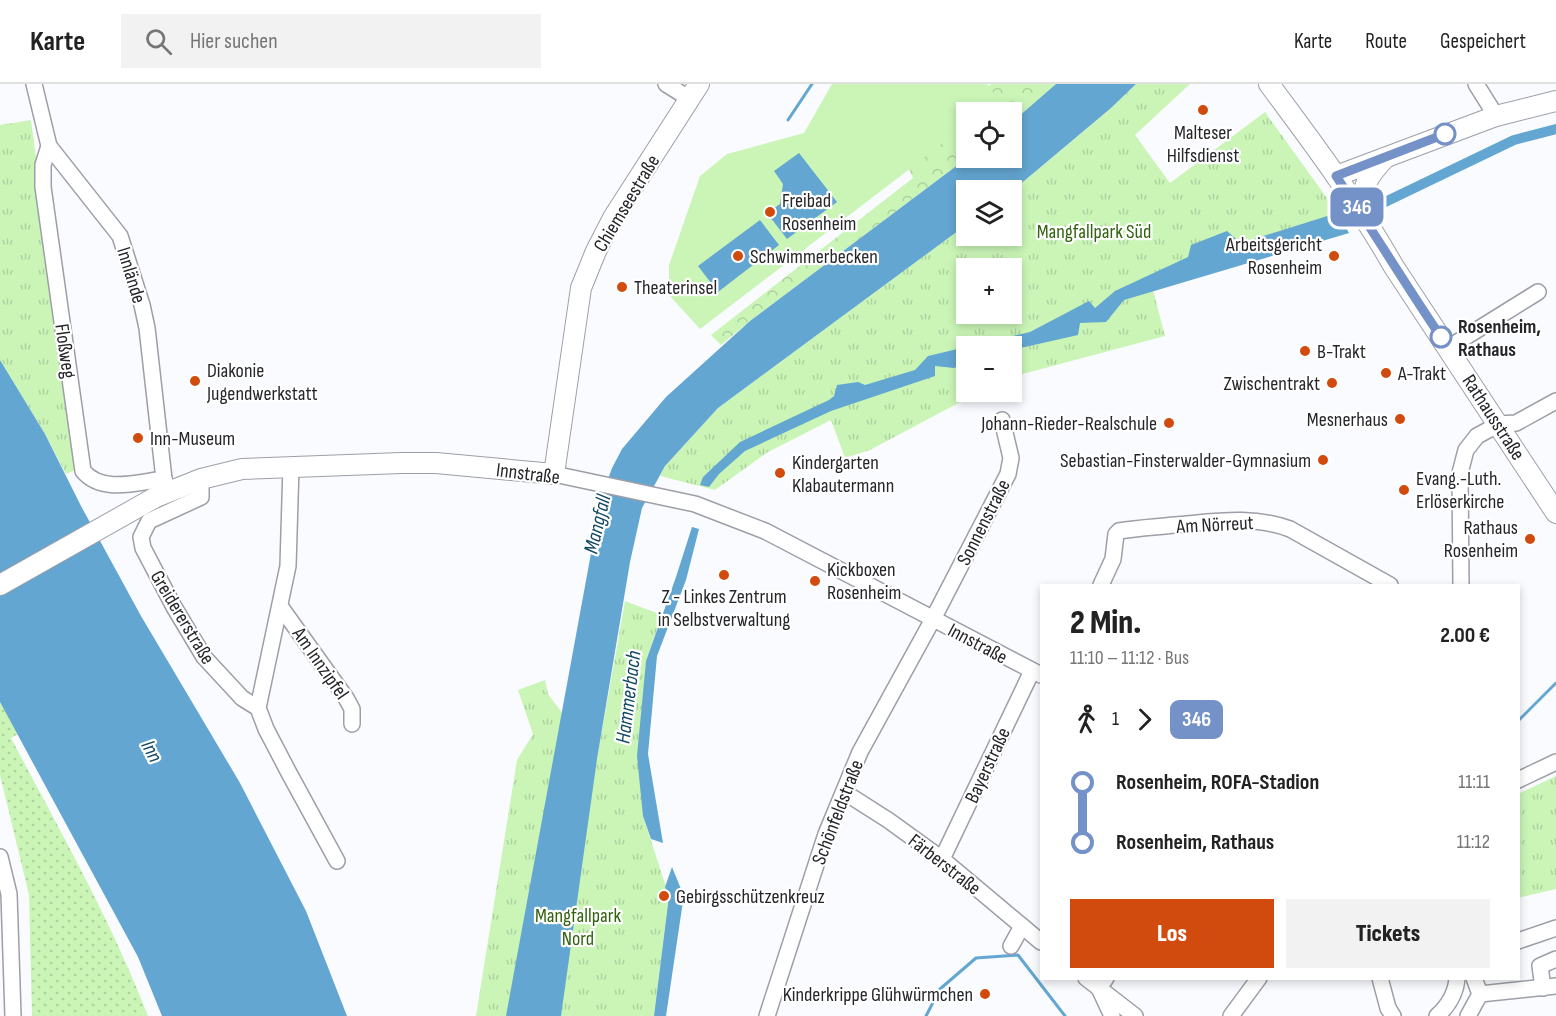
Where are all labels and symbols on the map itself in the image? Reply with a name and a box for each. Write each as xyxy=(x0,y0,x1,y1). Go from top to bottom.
marker: Malteser Hilfsdienst xyxy=(1196,103,1210,117)
place label: Malteser Hilfsdienst xyxy=(1167,121,1239,168)
unlabelled marker xyxy=(1434,123,1456,145)
street label: Chiemseestraße xyxy=(589,151,665,256)
line badge: 346 xyxy=(1322,188,1392,226)
place label: Freibad Rosenheim xyxy=(782,189,856,236)
marker: Freibad Rosenheim xyxy=(763,205,777,219)
park label: Mangfallpark Süd xyxy=(1037,220,1151,244)
place label: Arbeitsgericht Rosenheim xyxy=(1225,233,1322,280)
street label: Innlände xyxy=(111,244,151,306)
place label: Schwimmerbecken xyxy=(750,245,878,269)
marker: Schwimmerbecken xyxy=(731,249,745,263)
marker: Arbeitsgericht Rosenheim xyxy=(1327,249,1341,263)
place label: Theaterinsel xyxy=(634,276,717,300)
marker: Theaterinsel xyxy=(615,280,629,294)
place label: Rosenheim, Rathaus xyxy=(1458,315,1541,362)
street label: Floßweg xyxy=(49,322,81,380)
marker: Rosenheim, Rathaus xyxy=(1430,326,1452,348)
place label: B-Trakt xyxy=(1317,340,1366,364)
marker: B-Trakt xyxy=(1298,344,1312,358)
place label: Diakonie Jugendwerkstatt xyxy=(206,359,318,406)
place label: A-Trakt xyxy=(1397,362,1446,386)
marker: A-Trakt xyxy=(1379,366,1393,380)
street label: Rathausstraße xyxy=(1457,370,1530,465)
place label: Zwischentrakt xyxy=(1224,372,1320,396)
marker: Diakonie Jugendwerkstatt xyxy=(188,374,202,388)
marker: Zwischentrakt xyxy=(1325,376,1339,390)
place label: Mesnerhaus xyxy=(1307,408,1388,432)
place label: Johann-Rieder-Realschule xyxy=(980,412,1157,436)
marker: Mesnerhaus xyxy=(1393,412,1407,426)
marker: Johann-Rieder-Realschule xyxy=(1162,416,1176,430)
place label: Inn-Museum xyxy=(150,427,235,451)
marker: Inn-Museum xyxy=(131,431,145,445)
place label: Sebastian-Finsterwalder-Gymnasium xyxy=(1060,449,1311,473)
place label: Kindergarten Klabautermann xyxy=(792,451,894,498)
marker: Sebastian-Finsterwalder-Gymnasium xyxy=(1316,453,1330,467)
street label: Innstraße xyxy=(495,458,561,490)
marker: Kindergarten Klabautermann xyxy=(773,466,787,480)
place label: Evang.-Luth. Erlöserkirche xyxy=(1416,467,1504,514)
street label: Sonnenstraße xyxy=(952,475,1016,570)
marker: Evang.-Luth. Erlöserkirche xyxy=(1397,483,1411,497)
water label: Mangfall xyxy=(579,491,617,556)
street label: Am Nörreut xyxy=(1175,511,1254,539)
place label: Rathaus Rosenheim xyxy=(1444,516,1518,563)
marker: Rathaus Rosenheim xyxy=(1523,532,1537,546)
place label: Kickboxen Rosenheim xyxy=(827,558,901,605)
street label: Greidererstraße xyxy=(145,566,220,669)
marker: Z - Linkes Zentrum in Selbstverwaltung xyxy=(717,568,731,582)
marker: Kickboxen Rosenheim xyxy=(808,574,822,588)
place label: Z - Linkes Zentrum in Selbstverwaltung xyxy=(658,585,790,632)
street label: Innstraße xyxy=(944,618,1011,670)
street label: Am Innzipfel xyxy=(286,622,354,704)
water label: Hammerbach xyxy=(610,649,647,745)
street label: Bayerstraße xyxy=(960,724,1016,807)
water label: Inn xyxy=(135,736,168,767)
street label: Schönfeldstraße xyxy=(807,757,869,868)
street label: Färberstraße xyxy=(903,829,985,900)
place label: Gebirgsschützenkreuz xyxy=(676,885,825,909)
marker: Gebirgsschützenkreuz xyxy=(657,889,671,903)
park label: Mangfallpark Nord xyxy=(535,904,621,951)
place label: Kinderkrippe Glühwürmchen xyxy=(783,983,973,1007)
marker: Kinderkrippe Glühwürmchen xyxy=(978,987,992,1001)

